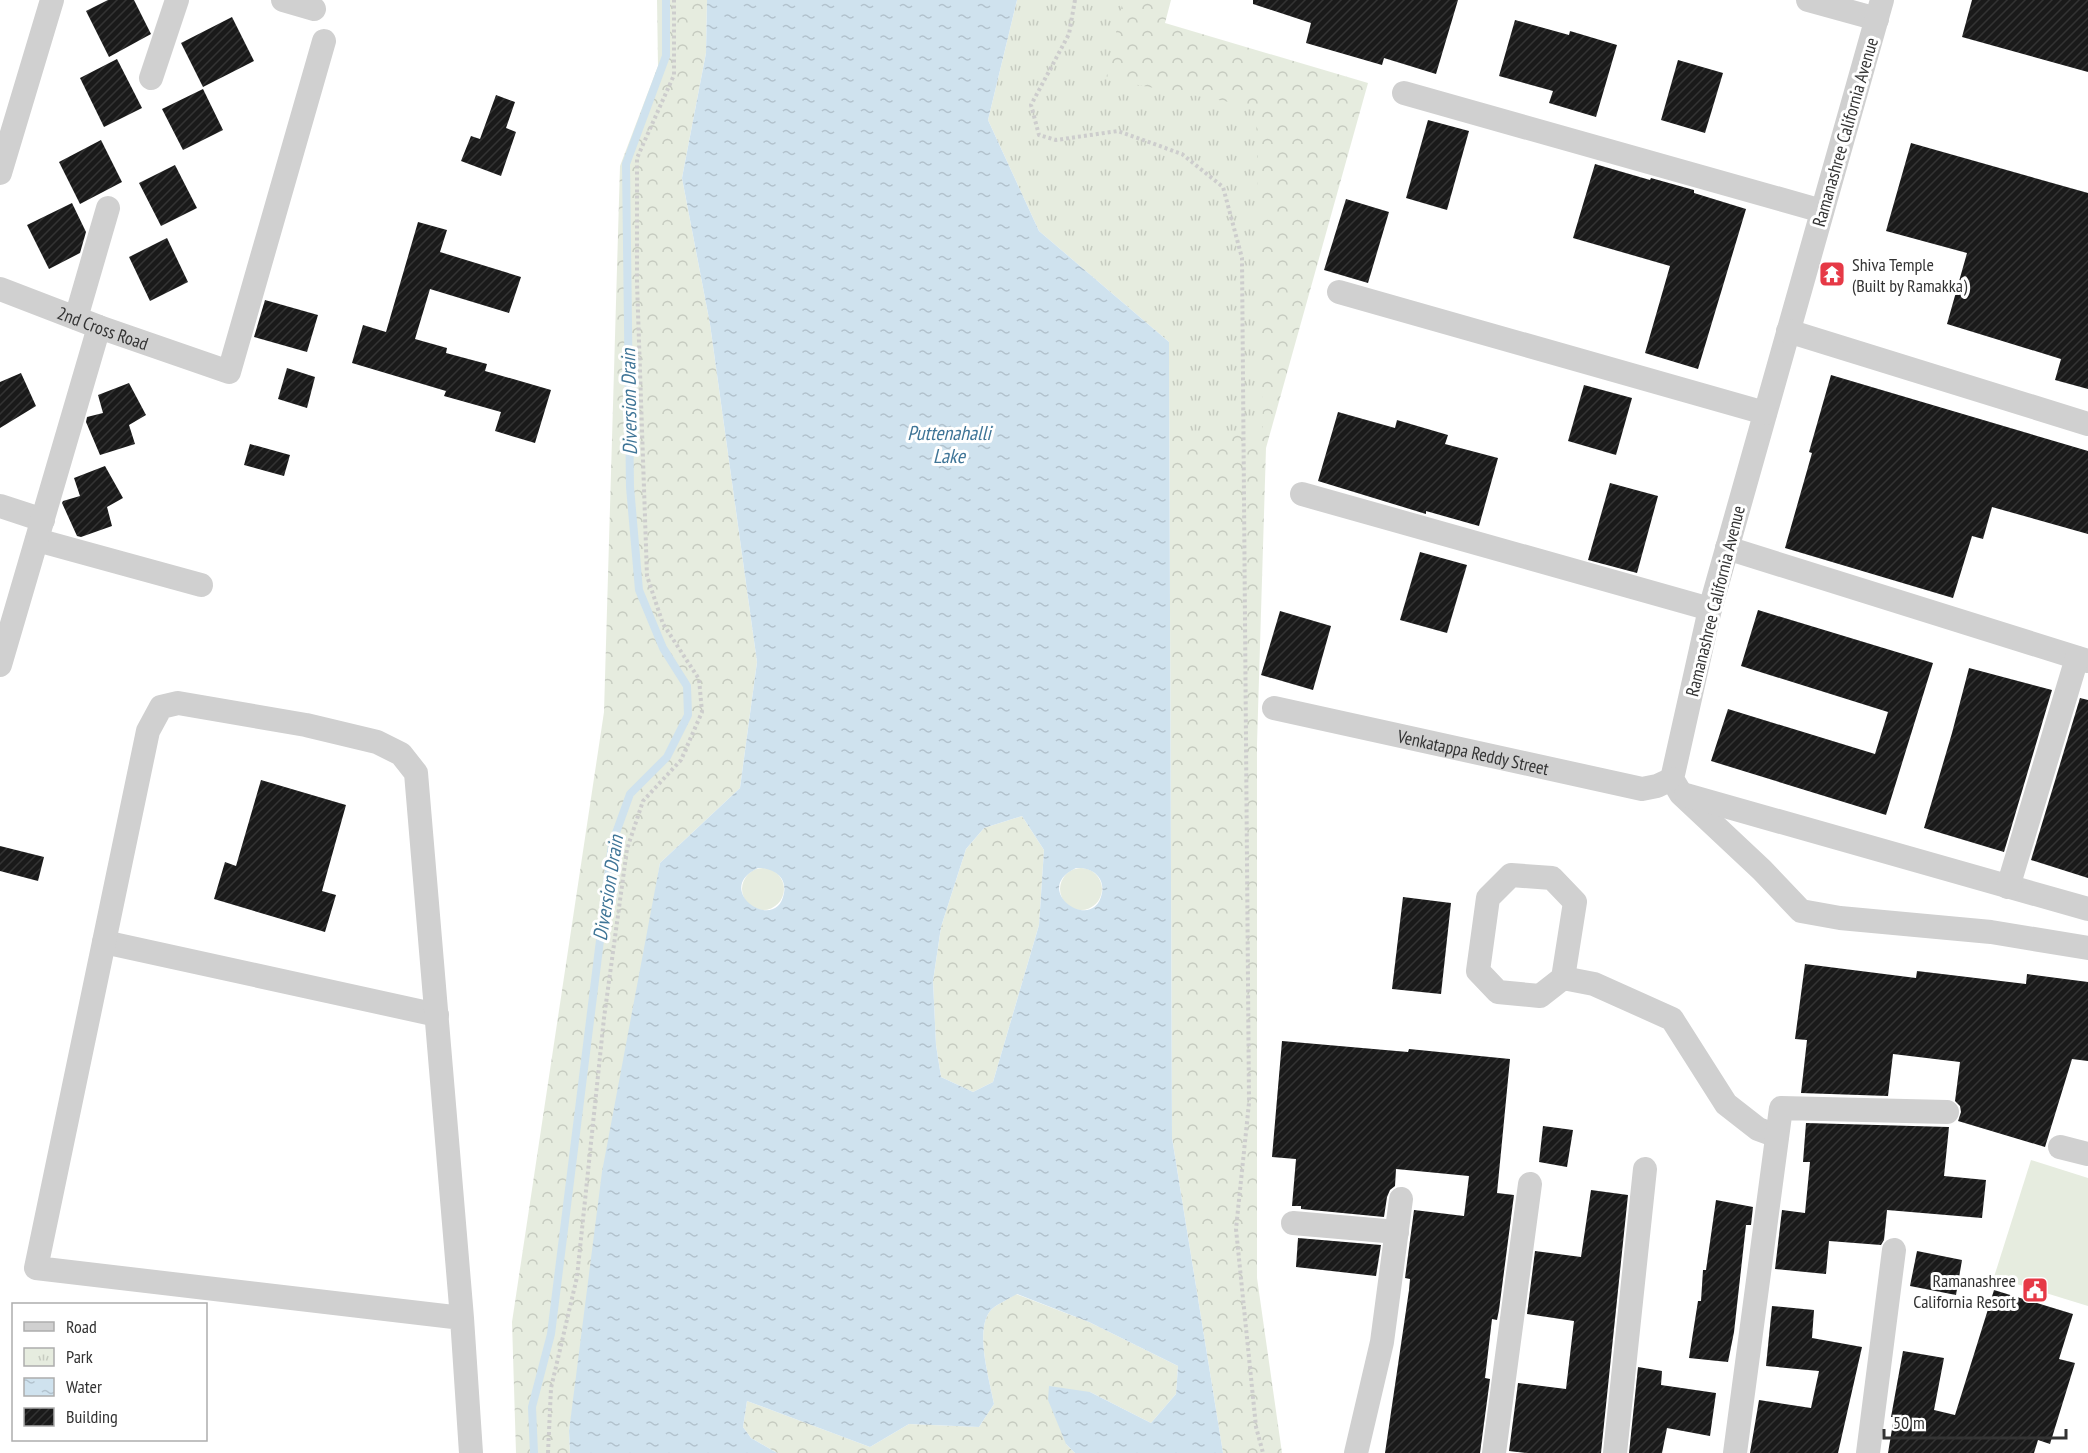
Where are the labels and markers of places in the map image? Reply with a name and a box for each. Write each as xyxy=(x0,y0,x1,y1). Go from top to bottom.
place label: Shiva Temple (Built by Ramakka) xyxy=(1852,253,1968,297)
temple icon: Shiva Temple (Built by Ramakka) xyxy=(1817,259,1847,289)
place label: Ramanashree California Resort xyxy=(1913,1269,2016,1313)
public building icon: Ramanashree California Resort xyxy=(2020,1275,2050,1305)

